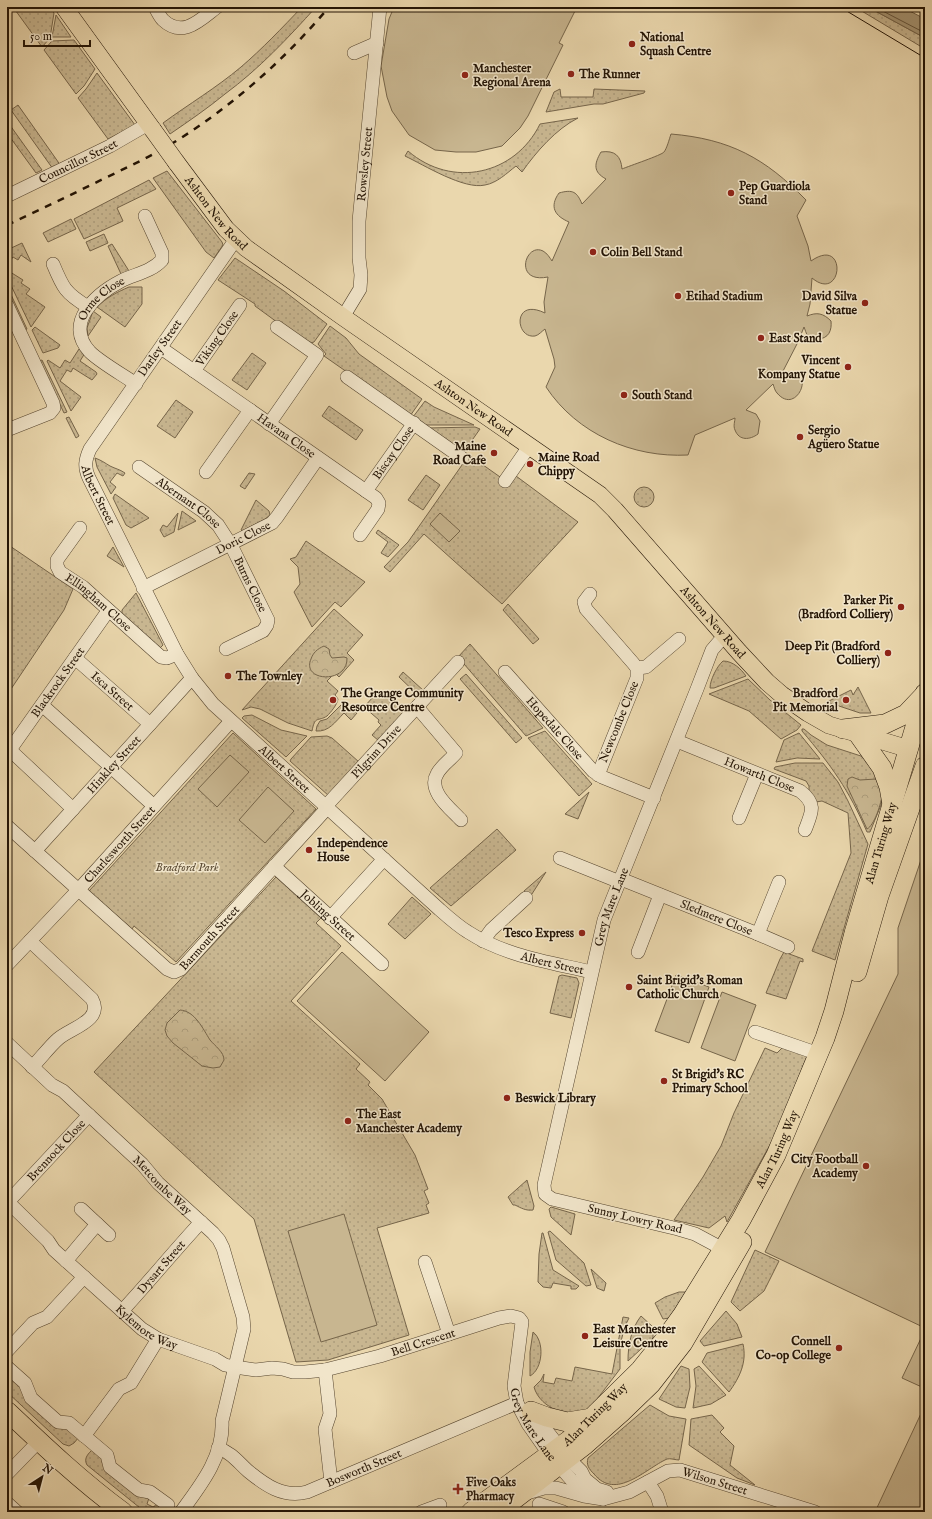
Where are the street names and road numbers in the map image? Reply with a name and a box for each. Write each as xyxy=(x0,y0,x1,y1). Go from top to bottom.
street label: Rowsley Street xyxy=(353,126,376,202)
street label: Councillor Street xyxy=(36,136,120,187)
street label: Ashton New Road xyxy=(181,172,251,254)
street label: Orme Close xyxy=(74,273,128,323)
street label: Viking Close xyxy=(192,307,242,370)
street label: Darley Street xyxy=(135,317,185,379)
street label: Ashton New Road xyxy=(431,375,516,440)
street label: Havana Close xyxy=(254,410,319,461)
street label: Biscay Close xyxy=(369,422,417,482)
street label: Albert Street xyxy=(78,463,119,527)
street label: Abernant Close xyxy=(152,473,225,532)
street label: Doric Close xyxy=(213,517,273,558)
street label: Burns Close xyxy=(230,554,271,615)
street label: Ellingham Close xyxy=(62,570,135,635)
street label: Ashton New Road xyxy=(677,582,749,662)
street label: Blackrock Street xyxy=(28,644,88,720)
street label: Isca Street xyxy=(88,668,137,714)
street label: Newcombe Close xyxy=(596,679,642,765)
street label: Hopedale Close xyxy=(523,693,587,763)
street label: Pilgrim Drive xyxy=(348,721,405,781)
street label: Hinkley Street xyxy=(83,732,144,797)
street label: Albert Street xyxy=(255,741,313,796)
street label: Howarth Close xyxy=(722,753,798,796)
street label: Alan Turing Way xyxy=(861,800,900,886)
street label: Charlesworth Street xyxy=(81,803,158,886)
street label: Grey Mare Lane xyxy=(591,865,632,948)
street label: Jobling Street xyxy=(295,885,359,944)
street label: Sledmere Close xyxy=(678,896,755,939)
street label: Barmouth Street xyxy=(176,902,243,973)
street label: Albert Street xyxy=(518,948,585,978)
street label: Alan Turing Way xyxy=(752,1108,801,1192)
street label: Brennock Close xyxy=(24,1116,89,1184)
street label: Metcombe Way xyxy=(130,1152,195,1218)
street label: Sunny Lowry Road xyxy=(586,1201,684,1237)
street label: Dysart Street xyxy=(134,1237,188,1297)
street label: Kylemore Way xyxy=(112,1301,180,1353)
street label: Bell Crescent xyxy=(389,1325,457,1359)
street label: Alan Turing Way xyxy=(559,1379,630,1450)
street label: Grey Mare Lane xyxy=(507,1387,560,1465)
street label: Bosworth Street xyxy=(324,1445,404,1491)
street label: Wilson Street xyxy=(681,1464,749,1498)

